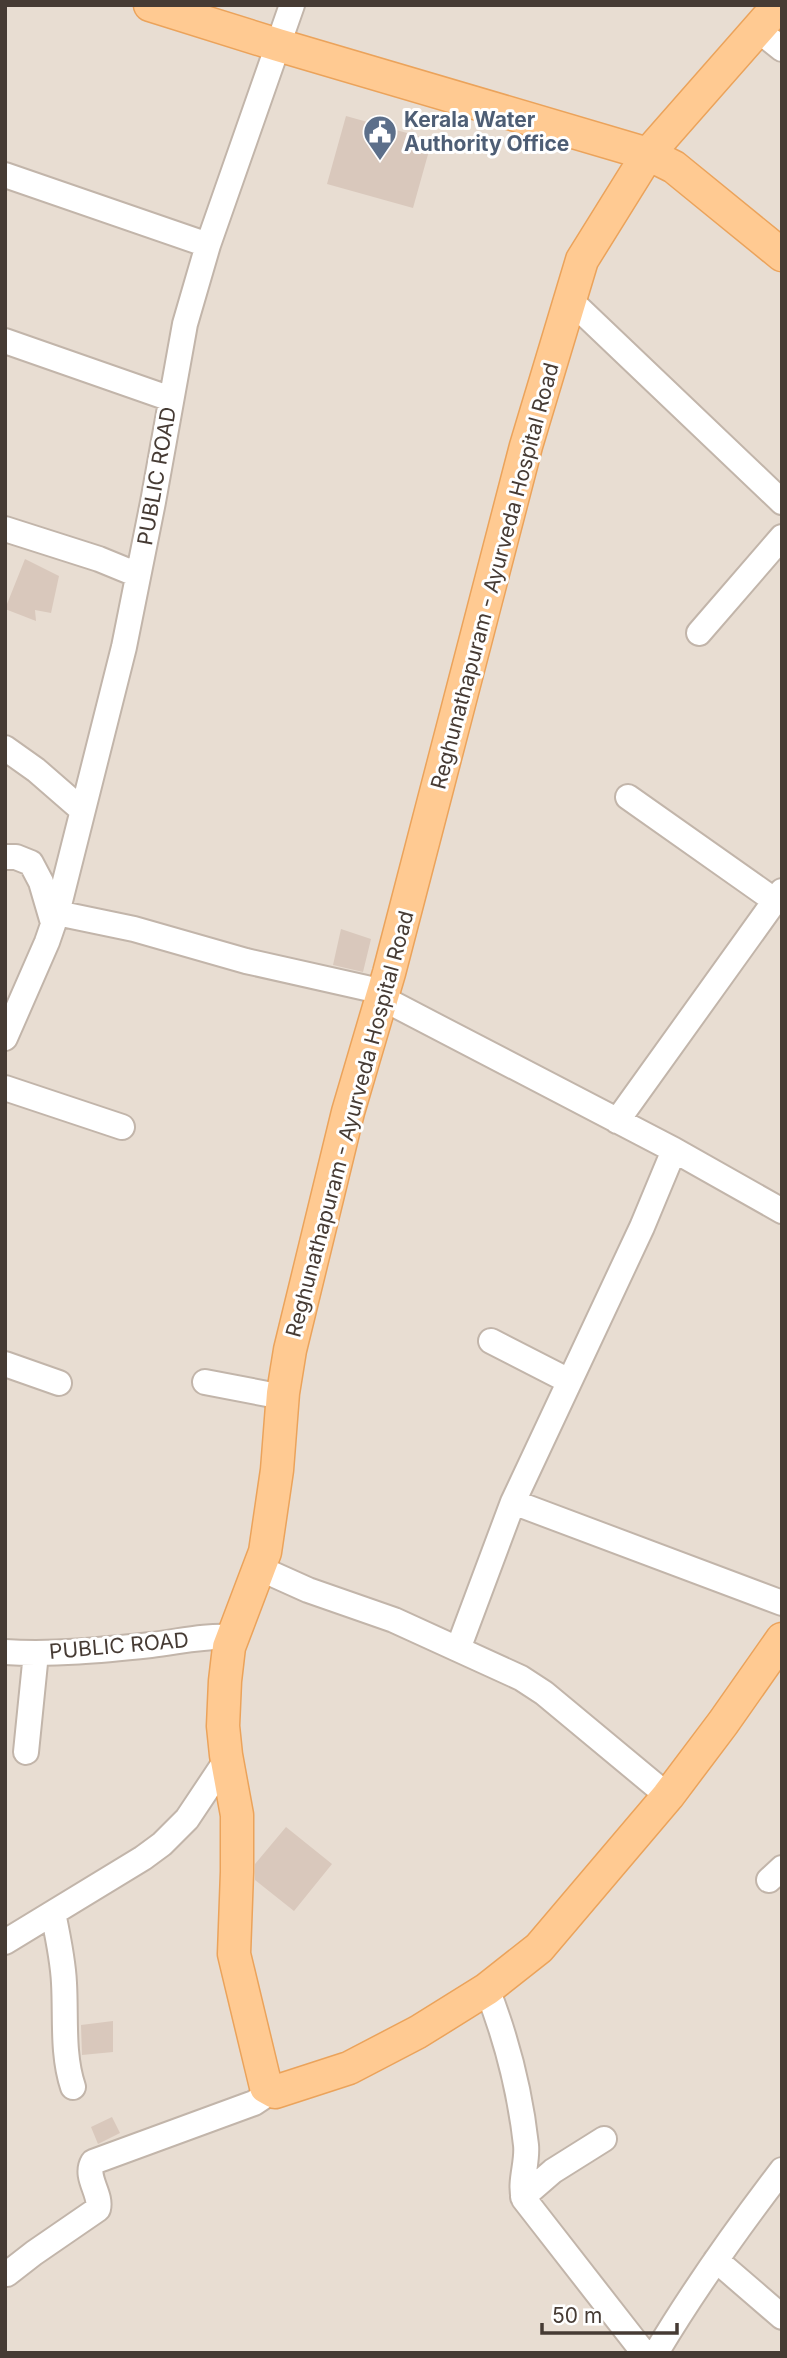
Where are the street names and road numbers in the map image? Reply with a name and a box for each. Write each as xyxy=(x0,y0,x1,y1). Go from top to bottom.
street label: Reghunathapuram - Ayurveda Hospital Road xyxy=(425,360,564,792)
street label: PUBLIC ROAD xyxy=(132,405,181,547)
street label: Reghunathapuram - Ayurveda Hospital Road xyxy=(280,908,419,1340)
street label: PUBLIC ROAD xyxy=(48,1627,190,1664)

